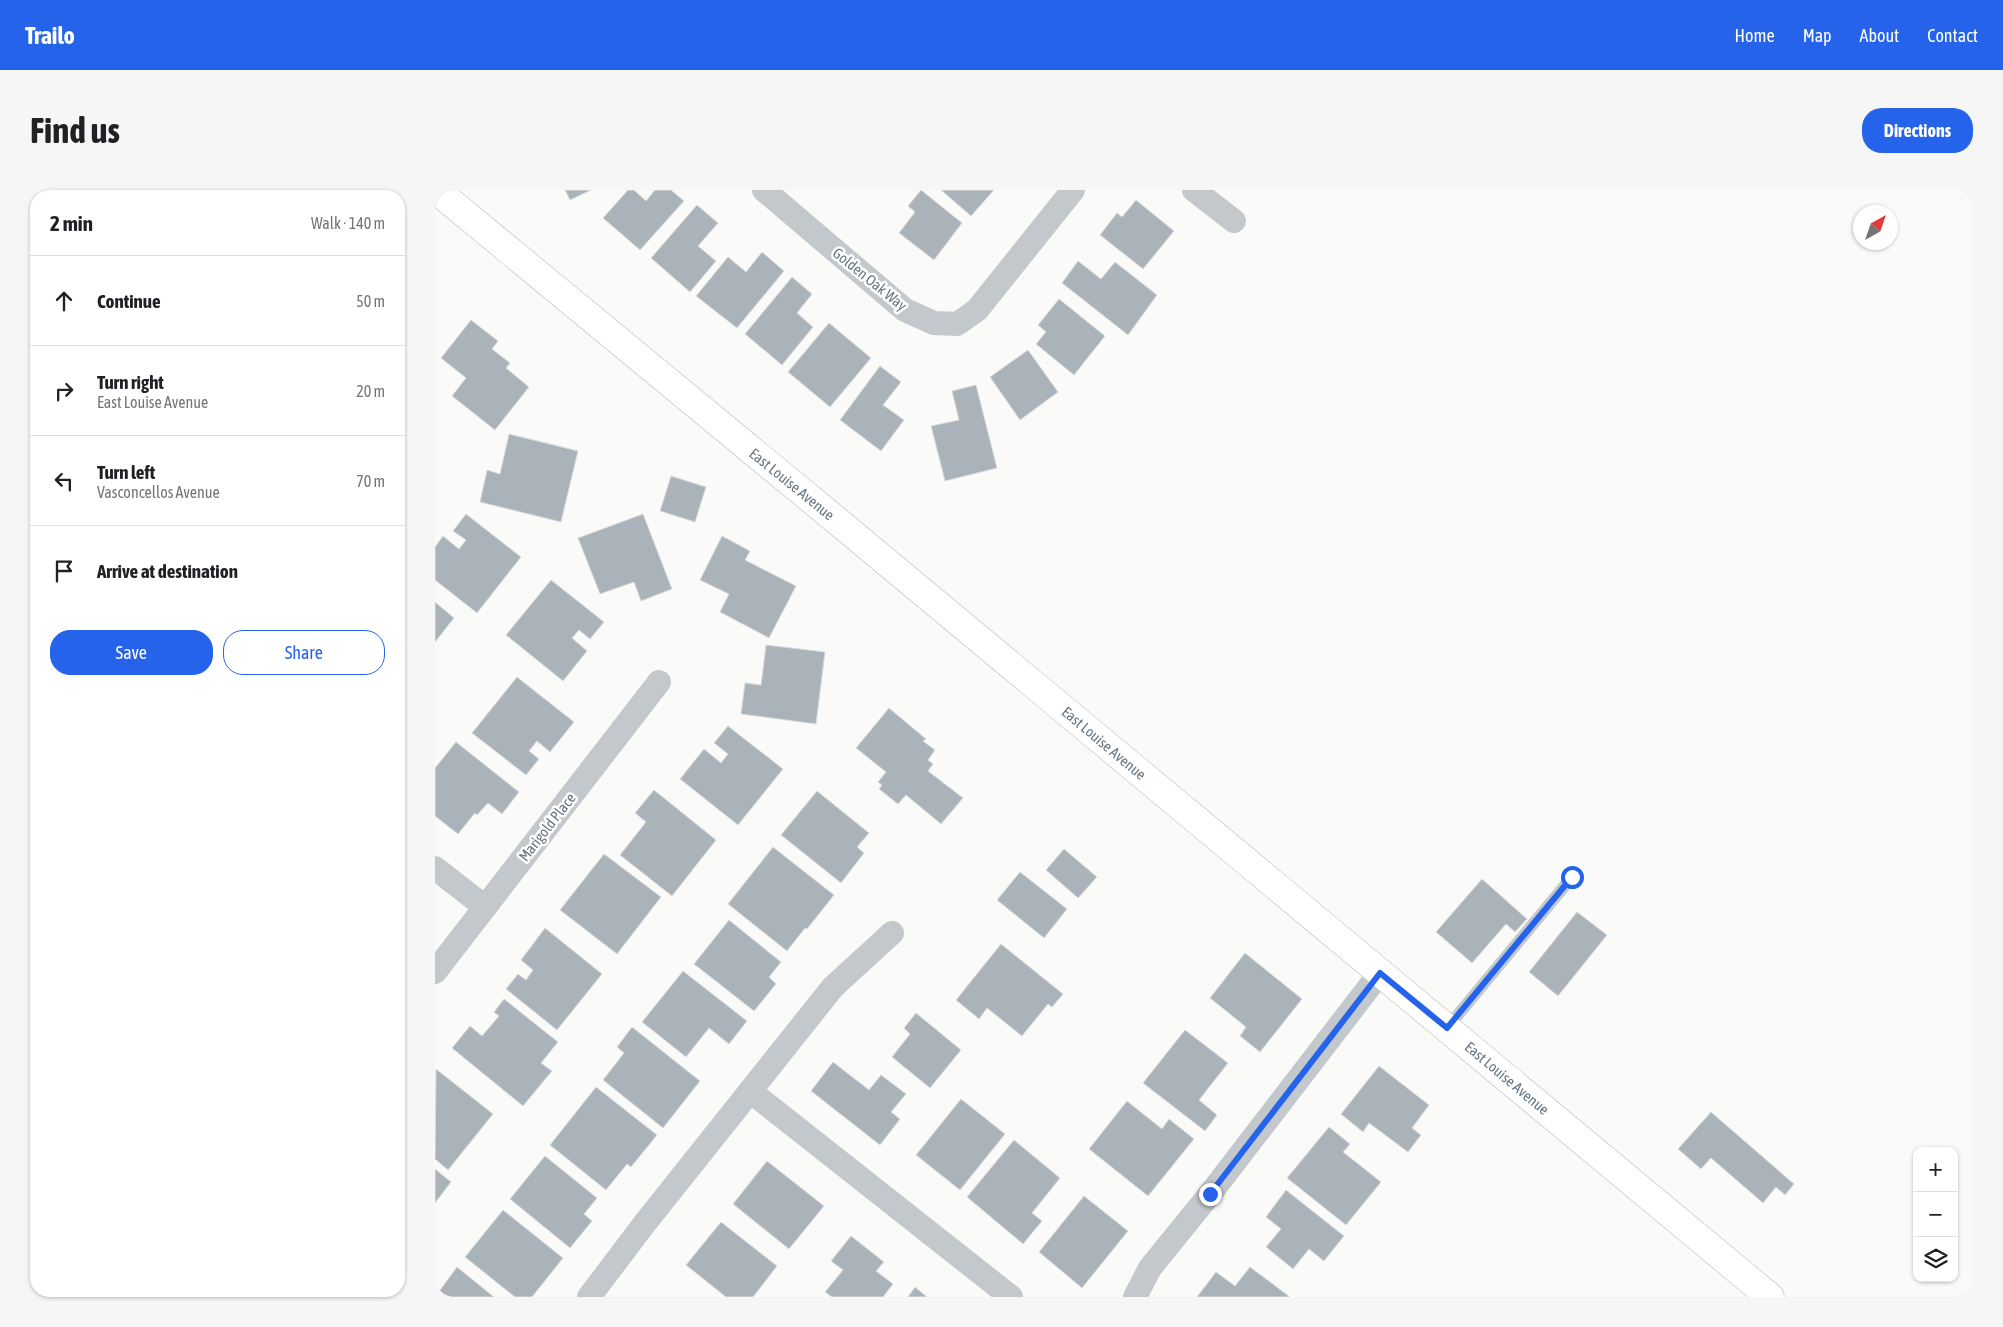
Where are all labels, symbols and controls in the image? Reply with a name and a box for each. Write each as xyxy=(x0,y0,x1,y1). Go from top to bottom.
text: Trailo xyxy=(25,22,75,49)
text: Home xyxy=(1735,25,1775,46)
text: Map xyxy=(1803,25,1832,46)
text: About xyxy=(1860,25,1899,46)
text: Contact xyxy=(1927,25,1978,46)
button: Directions xyxy=(1862,108,1973,153)
text: Find us xyxy=(30,110,120,150)
north arrow xyxy=(1853,205,1898,250)
text: 2 min xyxy=(50,211,93,235)
text: Walk · 140 m xyxy=(311,214,385,232)
street label: Golden Oak Way xyxy=(830,244,910,314)
icon: ahead xyxy=(50,287,78,315)
text: Continue xyxy=(97,290,161,312)
text: 50 m xyxy=(356,292,385,310)
text: Turn right xyxy=(97,371,164,393)
icon: right xyxy=(50,377,78,405)
text: 20 m xyxy=(356,382,385,400)
text: East Louise Avenue xyxy=(97,393,208,411)
street label: East Louise Avenue xyxy=(746,445,838,524)
text: Turn left xyxy=(97,461,155,483)
icon: left xyxy=(50,467,78,495)
text: 70 m xyxy=(356,472,385,490)
text: Vasconcellos Avenue xyxy=(97,483,220,501)
icon: arrive xyxy=(50,557,78,585)
text: Arrive at destination xyxy=(97,560,238,582)
button: Save xyxy=(50,630,213,675)
button: Share xyxy=(223,630,385,675)
street label: East Louise Avenue xyxy=(1059,703,1150,783)
street label: Marigold Place xyxy=(515,789,579,864)
route start xyxy=(1561,866,1584,889)
street label: East Louise Avenue xyxy=(1462,1038,1553,1118)
map controls xyxy=(1913,1147,1958,1282)
button: + xyxy=(1913,1147,1958,1192)
route end xyxy=(1199,1183,1222,1206)
button: − xyxy=(1913,1192,1958,1237)
button: layers xyxy=(1913,1237,1958,1282)

